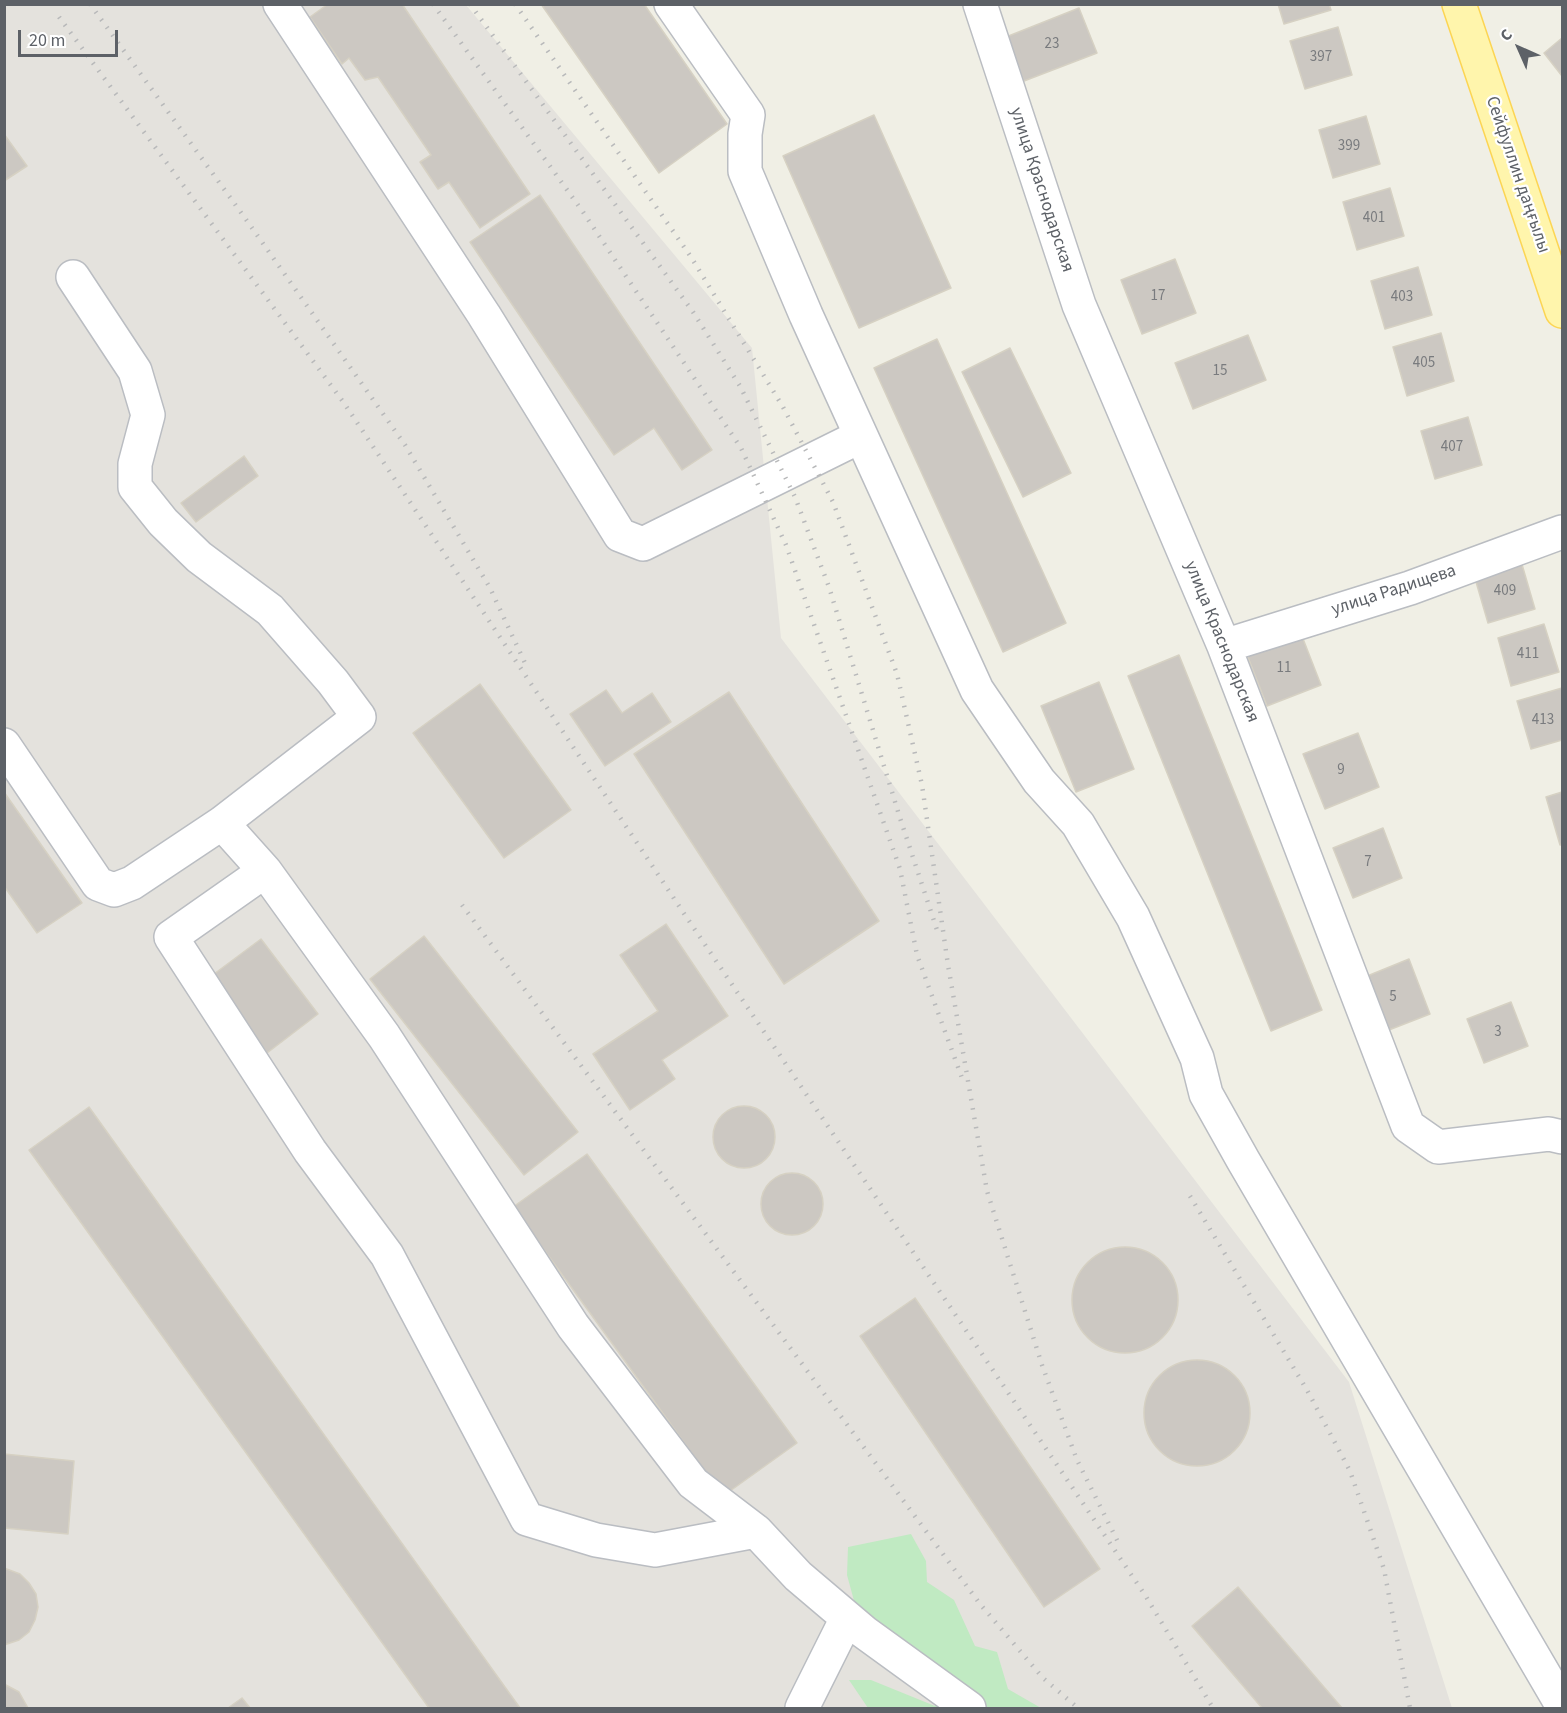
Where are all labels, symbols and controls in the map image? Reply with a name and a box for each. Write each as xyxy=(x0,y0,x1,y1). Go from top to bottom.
scale bar xyxy=(21,18,122,56)
north arrow xyxy=(1489,18,1549,78)
text: С xyxy=(1495,24,1517,46)
text: 20 m xyxy=(29,28,65,53)
house number: 23 xyxy=(1045,36,1059,54)
house number: 397 xyxy=(1310,49,1332,67)
street label: Сейфуллин даңғылы xyxy=(1480,94,1554,256)
street label: улица Краснодарская xyxy=(1004,105,1078,275)
house number: 399 xyxy=(1338,138,1360,156)
house number: 401 xyxy=(1363,210,1385,228)
house number: 17 xyxy=(1151,288,1165,306)
house number: 403 xyxy=(1391,289,1413,307)
house number: 405 xyxy=(1413,355,1435,373)
house number: 15 xyxy=(1213,363,1227,381)
house number: 407 xyxy=(1441,439,1463,457)
street label: улица Краснодарская xyxy=(1179,558,1263,726)
street label: улица Радищева xyxy=(1329,561,1459,621)
house number: 409 xyxy=(1494,583,1516,601)
house number: 411 xyxy=(1517,646,1539,664)
house number: 11 xyxy=(1277,660,1291,678)
house number: 413 xyxy=(1532,712,1554,730)
house number: 9 xyxy=(1337,762,1345,780)
house number: 7 xyxy=(1364,854,1372,872)
house number: 5 xyxy=(1389,989,1397,1007)
house number: 3 xyxy=(1494,1024,1502,1042)

